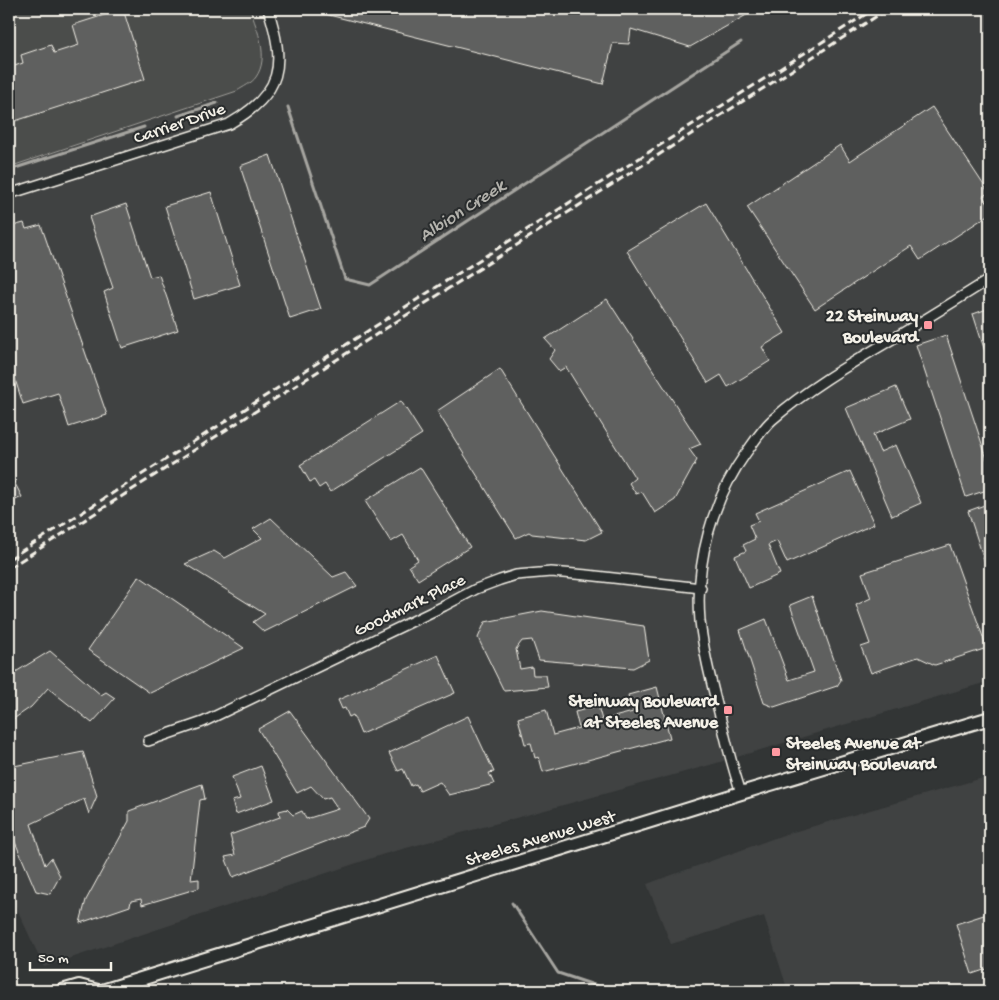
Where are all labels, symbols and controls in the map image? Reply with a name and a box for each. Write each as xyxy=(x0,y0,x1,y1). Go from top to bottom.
street label: Carrier Drive xyxy=(131,99,229,150)
water label: Albion Creek xyxy=(416,175,512,248)
place label: 22 Steinway Boulevard xyxy=(826,307,920,349)
marker: 22 Steinway Boulevard xyxy=(922,319,934,331)
street label: Goodmark Place xyxy=(351,570,470,642)
place label: Steinway Boulevard at Steeles Avenue xyxy=(568,692,720,734)
marker: Steinway Boulevard at Steeles Avenue xyxy=(722,704,734,716)
place label: Steeles Avenue at Steinway Boulevard xyxy=(786,734,938,776)
marker: Steeles Avenue at Steinway Boulevard xyxy=(770,746,782,758)
street label: Steeles Avenue West xyxy=(463,806,620,872)
scale bar xyxy=(30,940,111,972)
text: 50 m xyxy=(38,950,69,968)

